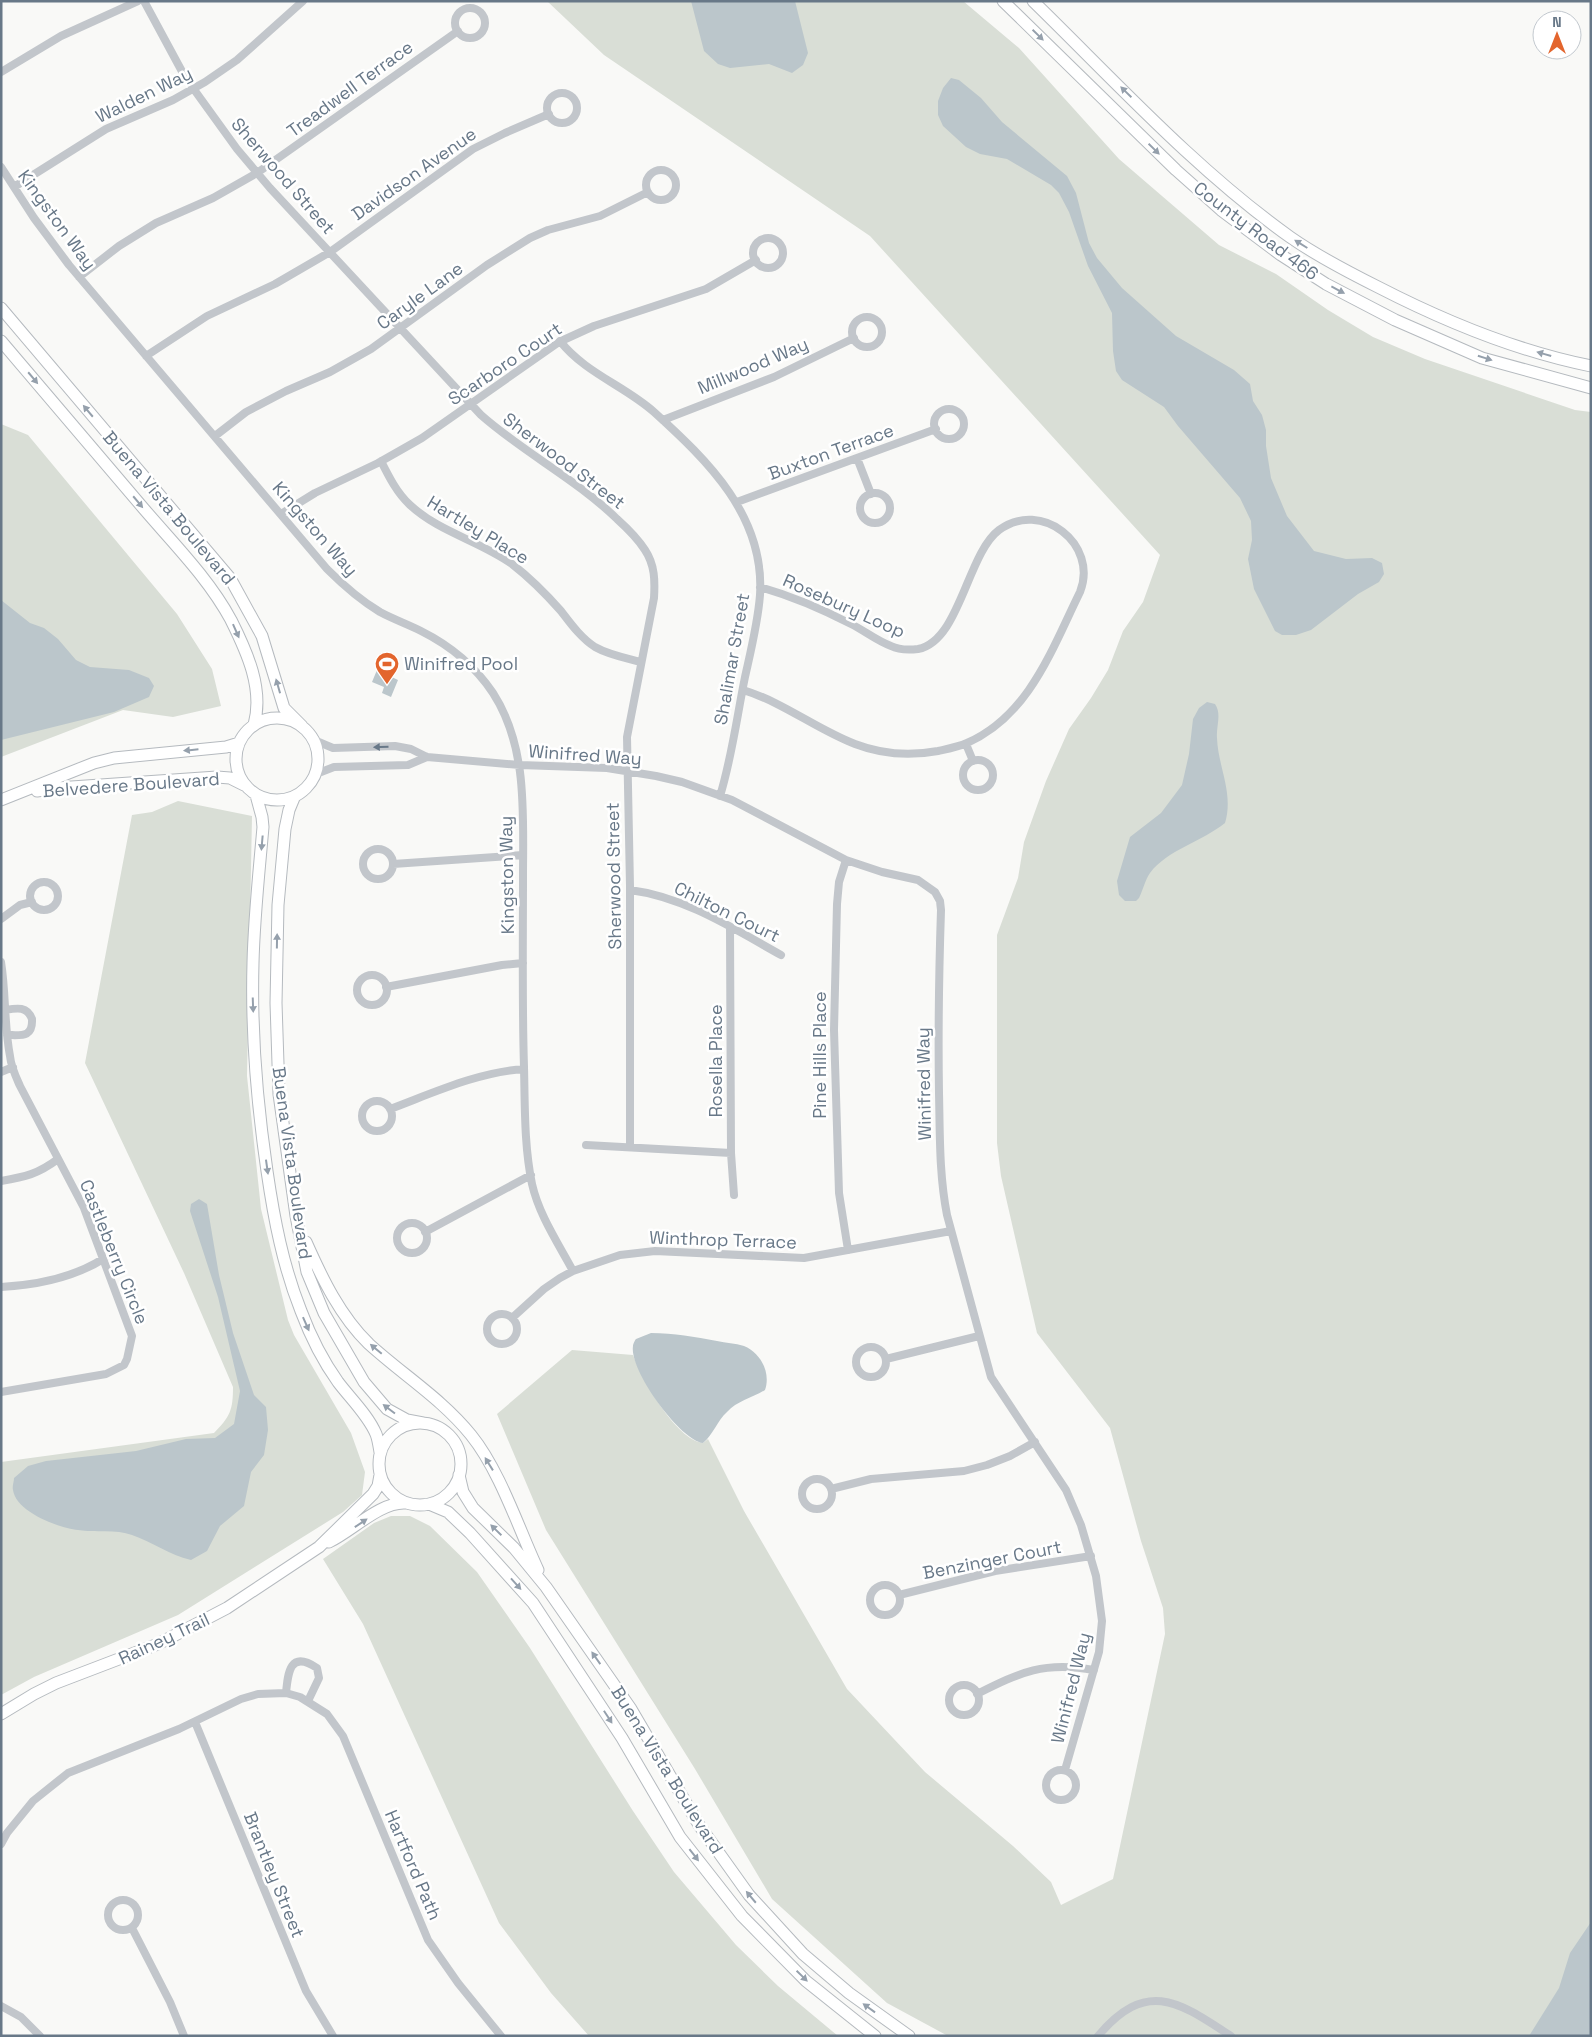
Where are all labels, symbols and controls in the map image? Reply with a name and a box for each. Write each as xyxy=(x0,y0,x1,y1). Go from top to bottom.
north arrow xyxy=(1532,10,1582,60)
text: N xyxy=(1552,13,1562,31)
one-way arrow xyxy=(1031,29,1043,41)
street label: Treadwell Terrace xyxy=(282,35,417,142)
street label: Walden Way xyxy=(92,61,196,128)
one-way arrow xyxy=(1120,86,1132,98)
street label: Sherwood Street xyxy=(226,113,340,239)
street label: Davidson Avenue xyxy=(347,122,481,225)
one-way arrow xyxy=(1148,142,1160,154)
street label: Kingston Way xyxy=(13,165,102,274)
street label: County Road 466 xyxy=(1189,176,1323,285)
one-way arrow xyxy=(1294,239,1308,248)
street label: Caryle Lane xyxy=(372,257,467,335)
one-way arrow xyxy=(1331,286,1345,294)
street label: Scarboro Court xyxy=(443,317,566,410)
street label: Millwood Way xyxy=(694,332,812,399)
one-way arrow xyxy=(1536,349,1551,357)
one-way arrow xyxy=(1478,354,1493,362)
one-way arrow xyxy=(27,372,39,384)
one-way arrow xyxy=(83,405,94,418)
street label: Sherwood Street xyxy=(499,407,630,514)
street label: Buxton Terrace xyxy=(765,418,897,485)
street label: Buena Vista Boulevard xyxy=(98,426,241,589)
street label: Kingston Way xyxy=(268,476,363,581)
street label: Hartley Place xyxy=(423,490,533,569)
one-way arrow xyxy=(133,495,144,508)
street label: Rosebury Loop xyxy=(780,568,909,643)
street label: Shalimar Street xyxy=(709,591,754,727)
one-way arrow xyxy=(232,624,240,638)
sports icon: Winifred Pool xyxy=(374,651,400,685)
place label: Winifred Pool xyxy=(404,652,518,675)
one-way arrow xyxy=(273,678,281,693)
street label: Winifred Way xyxy=(528,739,642,770)
one-way arrow xyxy=(373,743,389,751)
one-way arrow xyxy=(183,746,199,754)
street label: Belvedere Boulevard xyxy=(42,767,220,802)
street label: Sherwood Street xyxy=(601,802,626,950)
street label: Kingston Way xyxy=(494,816,519,934)
one-way arrow xyxy=(257,835,265,851)
street label: Chilton Court xyxy=(671,876,784,947)
one-way arrow xyxy=(273,933,281,949)
street label: Pine Hills Place xyxy=(808,991,831,1119)
one-way arrow xyxy=(249,997,257,1013)
street label: Rosella Place xyxy=(704,1004,727,1118)
street label: Winifred Way xyxy=(911,1027,936,1141)
street label: Buena Vista Boulevard xyxy=(268,1065,317,1261)
one-way arrow xyxy=(263,1159,271,1175)
street label: Castleberry Circle xyxy=(75,1176,154,1328)
street label: Winthrop Terrace xyxy=(649,1225,797,1254)
one-way arrow xyxy=(303,1317,311,1331)
one-way arrow xyxy=(370,1344,382,1355)
one-way arrow xyxy=(382,1404,396,1414)
one-way arrow xyxy=(485,1457,494,1470)
one-way arrow xyxy=(354,1518,368,1528)
one-way arrow xyxy=(491,1525,503,1537)
street label: Benzinger Court xyxy=(921,1535,1063,1584)
one-way arrow xyxy=(510,1577,521,1590)
street label: Rainey Trail xyxy=(115,1607,213,1670)
street label: Winifred Way xyxy=(1046,1630,1095,1746)
one-way arrow xyxy=(591,1652,601,1665)
street label: Buena Vista Boulevard xyxy=(606,1681,729,1858)
one-way arrow xyxy=(604,1710,613,1723)
street label: Hartford Path xyxy=(380,1806,447,1923)
street label: Brantley Street xyxy=(239,1809,310,1941)
one-way arrow xyxy=(689,1848,699,1862)
one-way arrow xyxy=(746,1891,757,1904)
one-way arrow xyxy=(795,1970,807,1982)
one-way arrow xyxy=(863,2002,876,2013)

